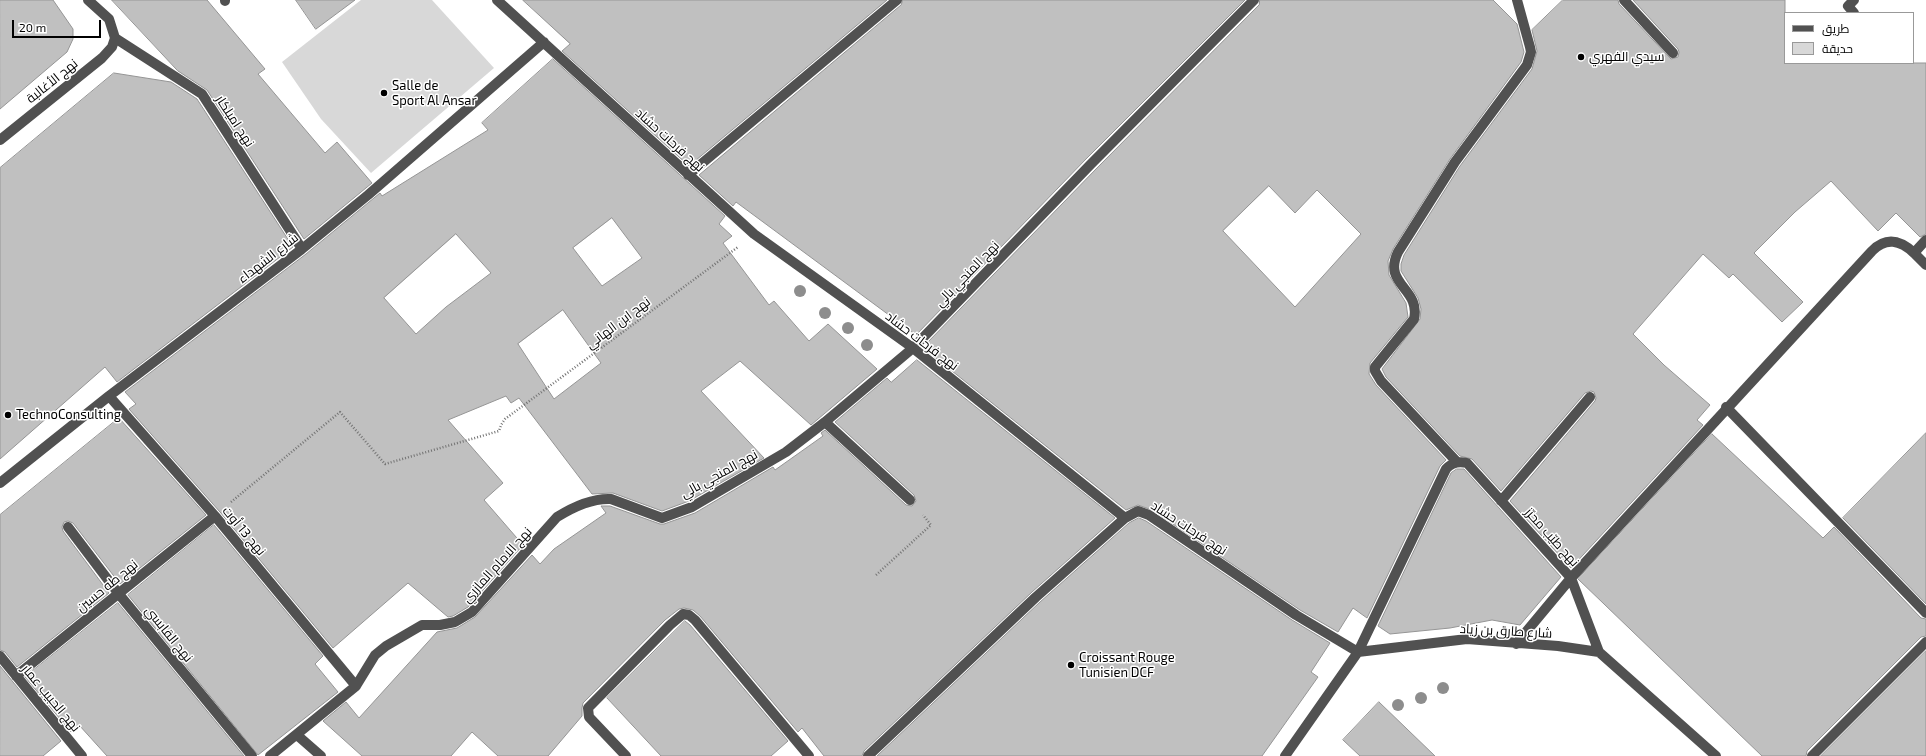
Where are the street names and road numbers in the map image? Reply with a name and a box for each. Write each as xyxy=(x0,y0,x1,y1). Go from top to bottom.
street label: نهج الأغالبة xyxy=(23,56,81,106)
street label: نهج اميلكار xyxy=(213,92,257,150)
street label: نهج فرحات حشاد xyxy=(632,105,708,175)
street label: شارع الشهداء xyxy=(235,230,301,286)
street label: نهج المنجي بالي xyxy=(932,238,1002,310)
street label: نهج ابن الهاني xyxy=(583,294,653,352)
street label: نهج فرحات حشاد xyxy=(882,308,962,374)
street label: نهج المنجي بالي xyxy=(678,446,760,502)
street label: نهج فرحات حشاد xyxy=(1148,498,1230,558)
street label: نهج 13 أوت xyxy=(219,503,269,559)
street label: نهج طيّب محرّز xyxy=(1522,504,1582,570)
street label: نهج الامام المازري xyxy=(459,524,535,606)
street label: نهج طه حسين xyxy=(73,556,141,616)
street label: نهج القابسي xyxy=(142,603,196,665)
street label: شارع طارق بن زياد xyxy=(1459,621,1553,641)
street label: نهج الحبيب عمار xyxy=(18,661,84,735)

